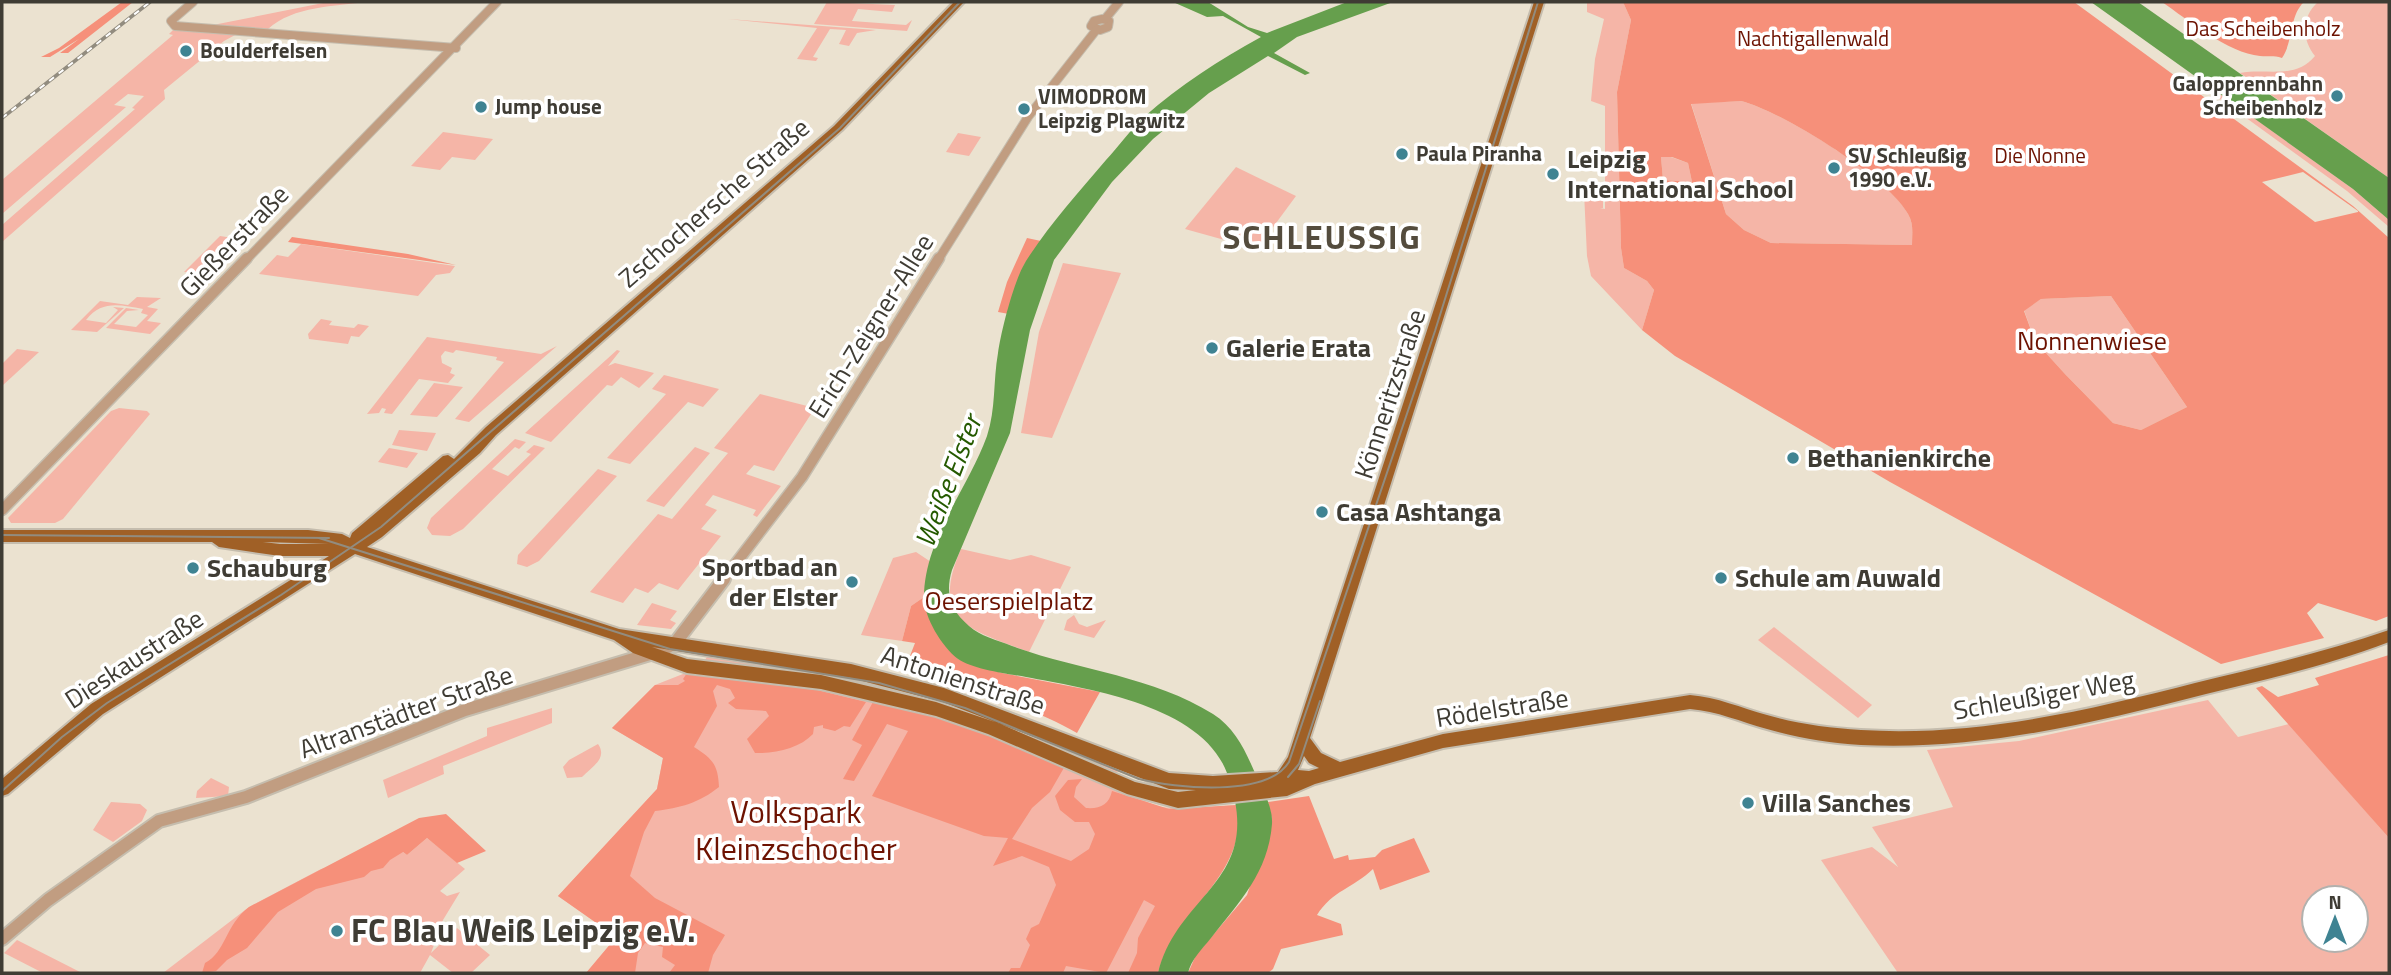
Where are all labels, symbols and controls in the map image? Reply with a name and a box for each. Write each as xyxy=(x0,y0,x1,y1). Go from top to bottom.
park label: Das Scheibenholz xyxy=(2185,12,2341,44)
park label: Nachtigallenwald xyxy=(1737,22,1889,54)
place label: Boulderfelsen xyxy=(200,34,327,66)
marker: Boulderfelsen xyxy=(178,43,194,59)
place label: Galopprennbahn Scheibenholz xyxy=(2173,67,2323,123)
place label: VIMODROM Leipzig Plagwitz xyxy=(1038,80,1185,136)
marker: Galopprennbahn Scheibenholz xyxy=(2329,88,2345,104)
place label: Jump house xyxy=(495,90,602,122)
marker: Jump house xyxy=(473,99,489,115)
marker: VIMODROM Leipzig Plagwitz xyxy=(1016,101,1032,117)
street label: Zschochersche Straße xyxy=(610,109,818,297)
place label: Paula Piranha xyxy=(1416,137,1542,169)
place label: Leipzig International School xyxy=(1567,139,1794,208)
place label: SV Schleußig 1990 e.V. xyxy=(1848,139,1966,195)
park label: Die Nonne xyxy=(1994,139,2086,171)
marker: Paula Piranha xyxy=(1394,146,1410,162)
marker: SV Schleußig 1990 e.V. xyxy=(1826,160,1842,176)
marker: Leipzig International School xyxy=(1545,166,1561,182)
street label: Gießerstraße xyxy=(170,176,297,306)
district label: SCHLEUSSIG xyxy=(1222,212,1422,262)
street label: Erich-Zeigner-Allee xyxy=(798,226,943,425)
street label: Könneritzstraße xyxy=(1344,304,1435,484)
park label: Nonnenwiese xyxy=(2017,321,2167,360)
place label: Galerie Erata xyxy=(1226,328,1371,367)
marker: Galerie Erata xyxy=(1204,340,1220,356)
water label: Weiße Elster xyxy=(903,406,994,553)
place label: Bethanienkirche xyxy=(1807,438,1991,477)
marker: Bethanienkirche xyxy=(1785,450,1801,466)
place label: Casa Ashtanga xyxy=(1336,492,1501,531)
marker: Casa Ashtanga xyxy=(1314,504,1330,520)
place label: Sportbad an der Elster xyxy=(702,547,838,616)
place label: Schauburg xyxy=(207,548,327,587)
place label: Schule am Auwald xyxy=(1735,558,1941,597)
marker: Schauburg xyxy=(185,560,201,576)
marker: Schule am Auwald xyxy=(1713,570,1729,586)
marker: Sportbad an der Elster xyxy=(844,574,860,590)
park label: Oeserspielplatz xyxy=(925,581,1093,620)
street label: Dieskaustraße xyxy=(57,599,211,718)
street label: Antonienstraße xyxy=(876,635,1050,724)
street label: Altranstädter Straße xyxy=(294,655,518,768)
street label: Schleußiger Weg xyxy=(1950,659,2137,730)
street label: Rödelstraße xyxy=(1433,678,1571,737)
place label: Villa Sanches xyxy=(1762,783,1911,822)
park label: Volkspark Kleinzschocher xyxy=(695,787,897,872)
marker: Villa Sanches xyxy=(1740,795,1756,811)
north arrow xyxy=(2300,884,2370,954)
text: N xyxy=(2328,887,2342,916)
place label: FC Blau Weiß Leipzig e.V. xyxy=(351,906,695,954)
marker: FC Blau Weiß Leipzig e.V. xyxy=(329,923,345,939)

